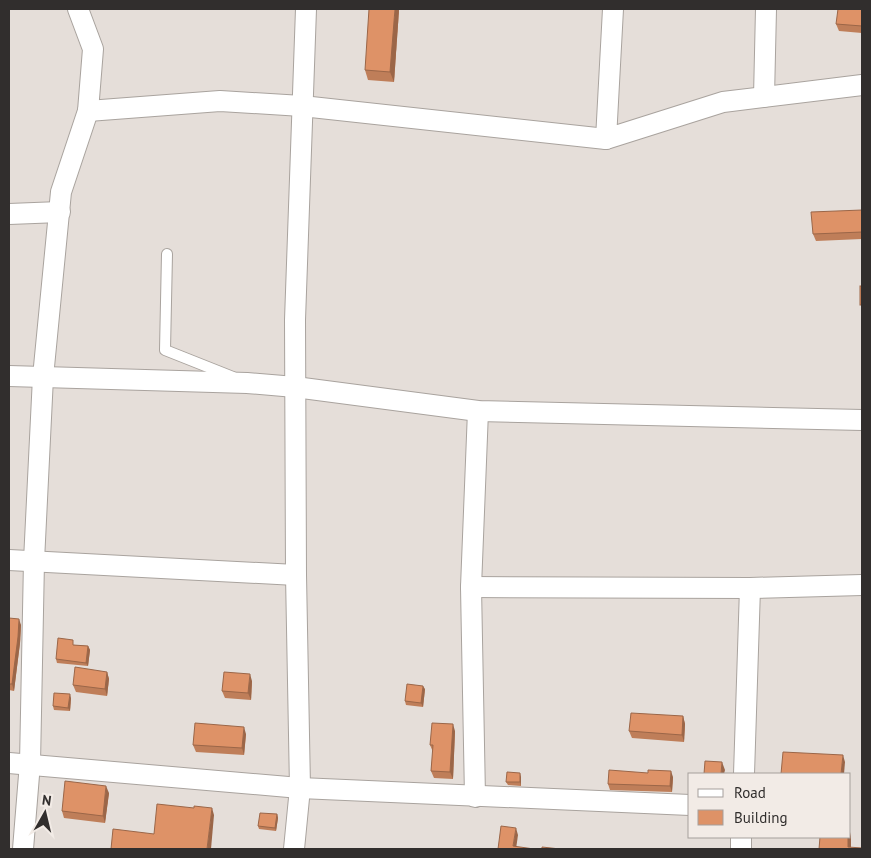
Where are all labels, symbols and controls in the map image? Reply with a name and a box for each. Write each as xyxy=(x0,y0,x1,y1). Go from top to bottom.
legend xyxy=(688,773,851,838)
text: Road xyxy=(734,783,766,802)
north arrow xyxy=(20,788,70,838)
text: N xyxy=(41,791,53,810)
text: Building xyxy=(734,808,788,827)

